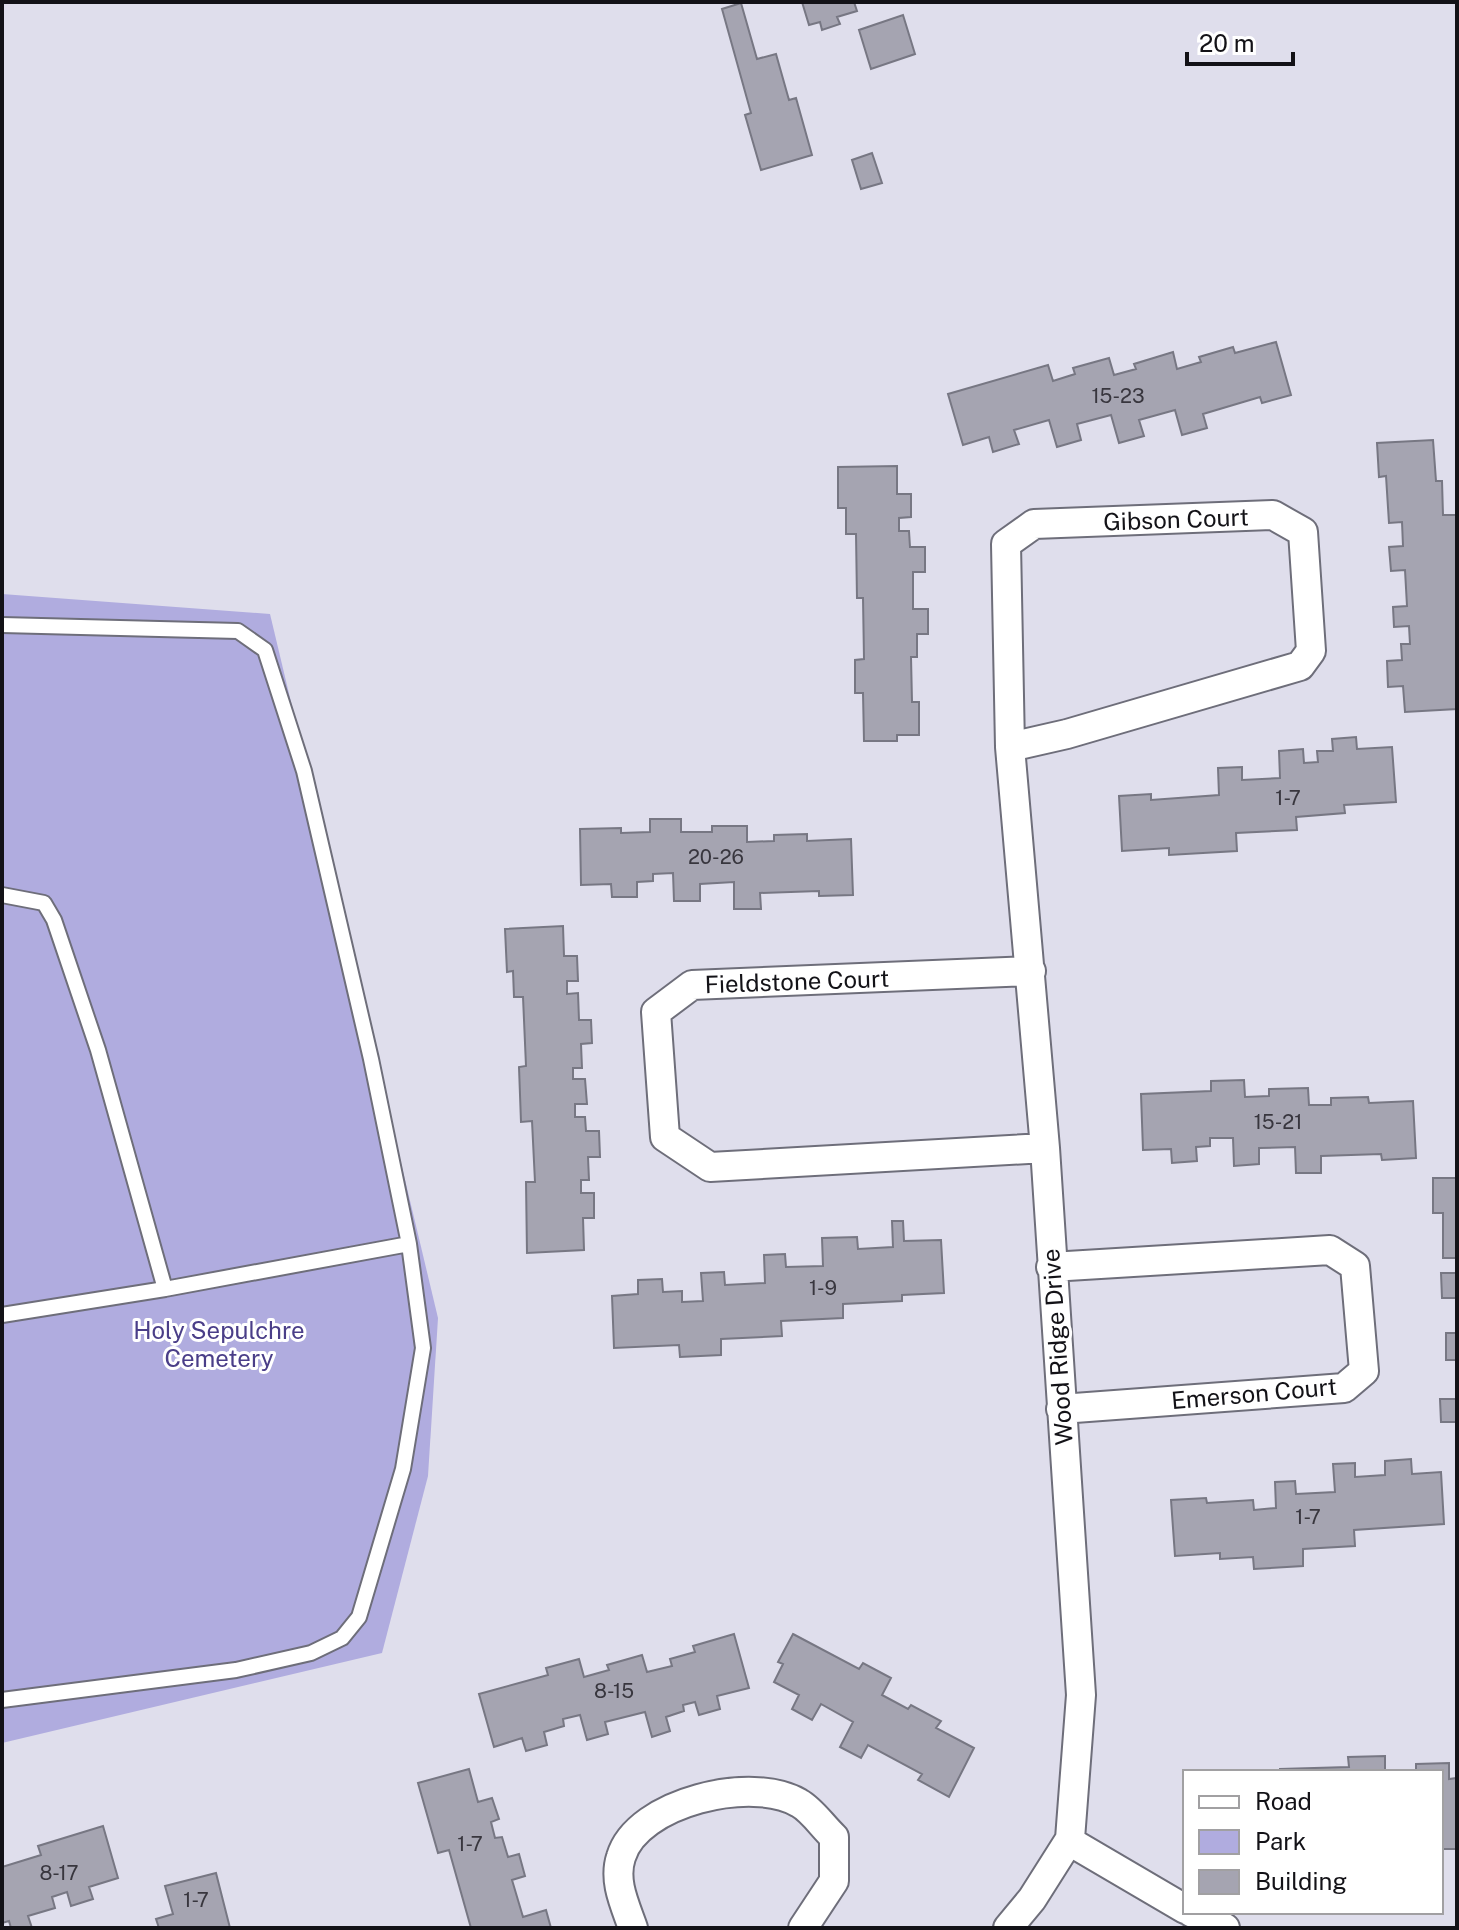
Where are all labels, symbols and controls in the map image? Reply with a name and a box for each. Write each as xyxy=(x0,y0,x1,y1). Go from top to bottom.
scale bar xyxy=(1187,16,1293,66)
text: 20 m xyxy=(1199,29,1255,57)
house number: 15-23 xyxy=(1091,384,1145,408)
street label: Gibson Court xyxy=(1103,502,1249,536)
house number: 1-7 xyxy=(1275,786,1301,810)
house number: 20-26 xyxy=(688,845,744,869)
street label: Fieldstone Court xyxy=(704,964,890,998)
house number: 15-21 xyxy=(1254,1110,1302,1134)
street label: Wood Ridge Drive xyxy=(1036,1248,1078,1446)
house number: 1-9 xyxy=(809,1276,837,1300)
park label: Holy Sepulchre Cemetery xyxy=(133,1316,305,1372)
street label: Emerson Court xyxy=(1170,1372,1338,1414)
house number: 1-7 xyxy=(1295,1505,1321,1529)
house number: 8-15 xyxy=(594,1679,634,1703)
legend xyxy=(1183,1770,1443,1914)
text: Road xyxy=(1255,1787,1312,1815)
text: Park xyxy=(1255,1827,1306,1855)
house number: 1-7 xyxy=(457,1832,483,1856)
house number: 8-17 xyxy=(39,1861,79,1885)
text: Building xyxy=(1255,1867,1347,1895)
house number: 1-7 xyxy=(183,1888,209,1912)

